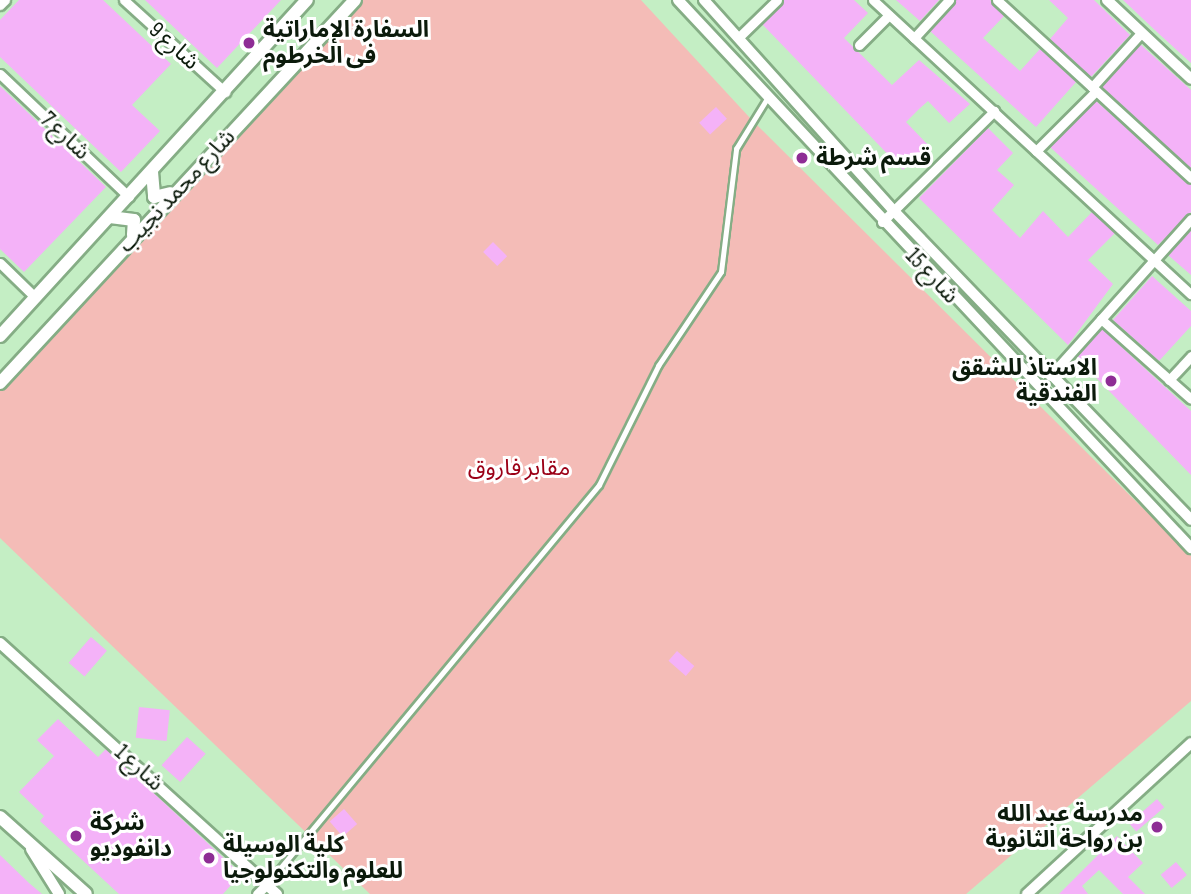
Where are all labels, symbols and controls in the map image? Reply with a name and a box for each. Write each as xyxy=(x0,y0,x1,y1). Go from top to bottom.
street label: شارع 9 xyxy=(143,16,205,76)
place label: السفارة الإماراتية فى الخرطوم xyxy=(263,16,429,70)
marker: السفارة الإماراتية فى الخرطوم xyxy=(241,35,257,51)
street label: شارع 7 xyxy=(34,106,96,166)
street label: شارع محمد نجيب xyxy=(113,123,241,259)
place label: قسم شرطة xyxy=(816,144,931,172)
marker: قسم شرطة xyxy=(794,150,810,166)
street label: شارع 15 xyxy=(899,243,965,309)
place label: الاستاذ للشقق الفندقية xyxy=(952,354,1097,408)
marker: الاستاذ للشقق الفندقية xyxy=(1103,373,1119,389)
park label: مقابر فاروق xyxy=(468,454,570,482)
street label: شارع 1 xyxy=(109,739,169,797)
place label: مدرسة عبد الله بن رواحة الثانوية xyxy=(985,800,1143,854)
place label: شركة دانفوديو xyxy=(90,809,172,863)
marker: مدرسة عبد الله بن رواحة الثانوية xyxy=(1149,819,1165,835)
marker: شركة دانفوديو xyxy=(68,828,84,844)
place label: كلية الوسيلة للعلوم والتكنولوجيا xyxy=(223,831,403,885)
marker: كلية الوسيلة للعلوم والتكنولوجيا xyxy=(201,850,217,866)

